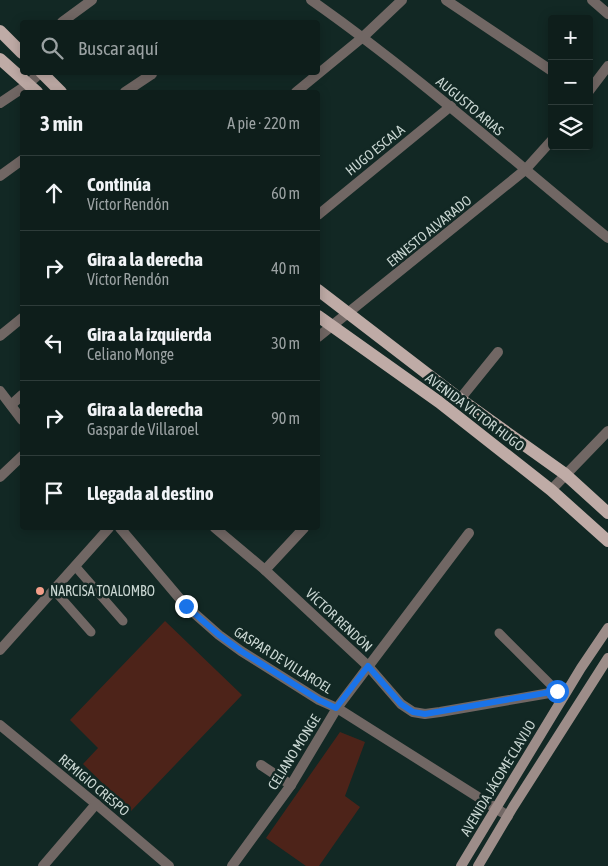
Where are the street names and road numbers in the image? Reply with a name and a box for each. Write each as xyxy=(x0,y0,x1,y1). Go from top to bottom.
street label: AUGUSTO ARIAS xyxy=(433,73,507,139)
street label: HUGO ESCALA xyxy=(342,121,408,179)
street label: ERNESTO ALVARADO xyxy=(384,192,474,270)
street label: AVENIDA VICTOR HUGO xyxy=(422,370,528,454)
street label: VÍCTOR RENDÓN xyxy=(302,585,376,655)
street label: GASPAR DE VILLAROEL xyxy=(231,623,335,697)
street label: CELIANO MONGE xyxy=(265,711,323,793)
street label: AVENIDA JÁCOME CLAVIJO xyxy=(457,717,539,839)
street label: REMIGIO CRESPO xyxy=(55,751,133,819)

